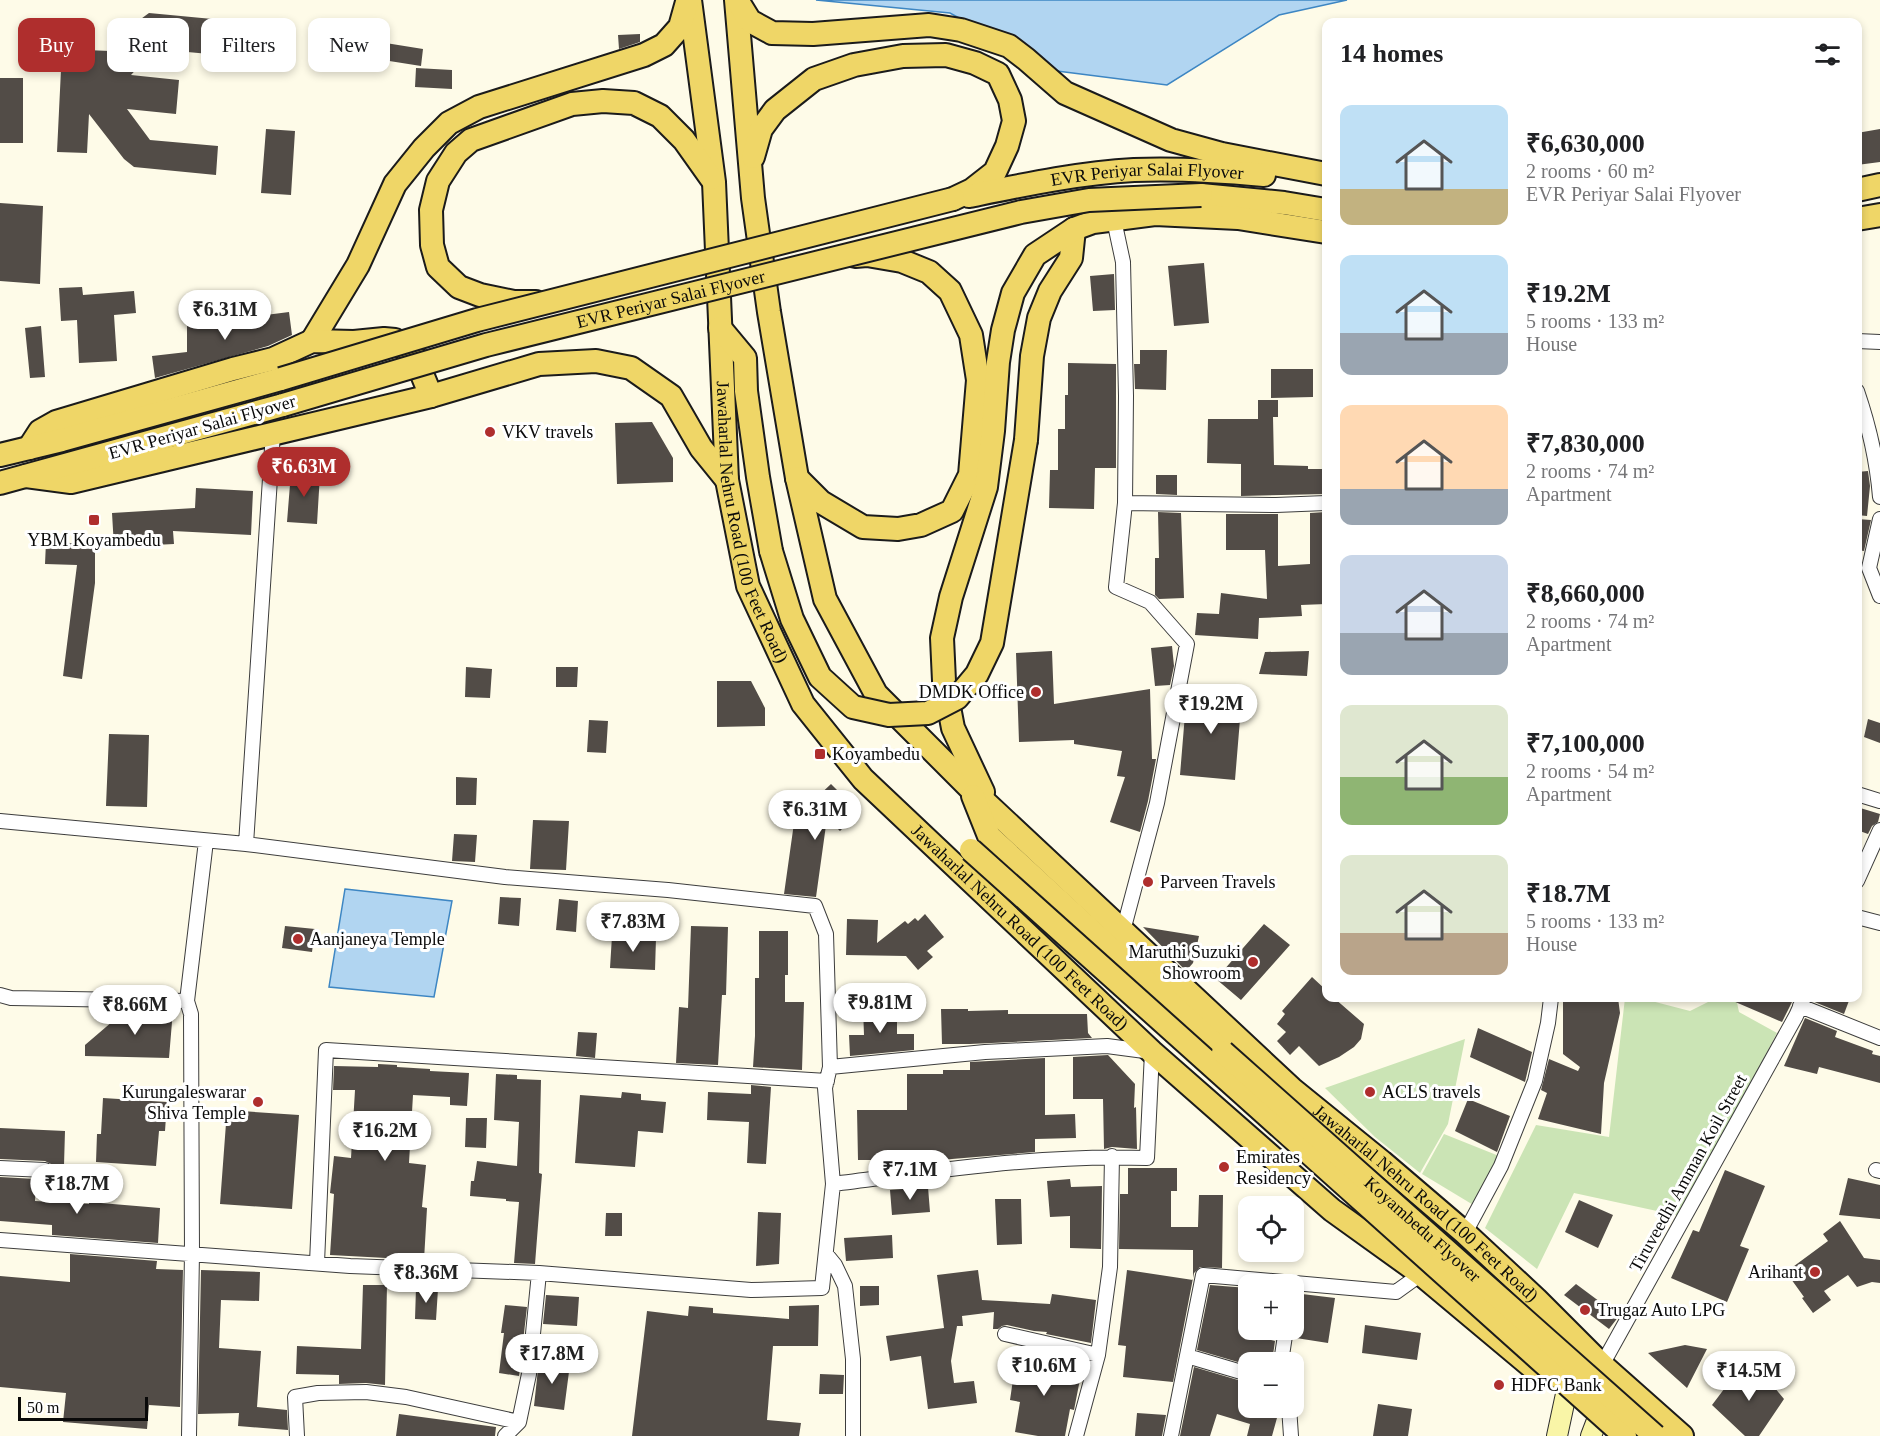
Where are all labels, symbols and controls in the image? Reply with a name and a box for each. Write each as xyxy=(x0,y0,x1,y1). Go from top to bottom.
chip: Buy xyxy=(18,18,95,72)
chip: Rent xyxy=(107,18,189,72)
chip: Filters xyxy=(201,18,296,72)
chip: New xyxy=(308,18,390,72)
icon: filters xyxy=(1811,38,1844,71)
text: 14 homes xyxy=(1340,39,1443,68)
icon: home xyxy=(1388,129,1460,201)
text: ₹6,630,000 xyxy=(1526,129,1645,158)
street label: EVR Periyar Salai Flyover xyxy=(1049,159,1244,190)
text: 2 rooms · 60 m² xyxy=(1526,160,1654,182)
text: EVR Periyar Salai Flyover xyxy=(1526,183,1741,205)
street label: EVR Periyar Salai Flyover xyxy=(574,266,767,332)
icon: home xyxy=(1388,279,1460,351)
text: ₹19.2M xyxy=(1526,279,1611,308)
pin: ₹6.31M xyxy=(176,290,274,341)
text: ₹6.31M xyxy=(192,298,258,320)
text: 5 rooms · 133 m² xyxy=(1526,310,1664,332)
text: House xyxy=(1526,333,1577,355)
street label: Jawaharlal Nehru Road (100 Feet Road) xyxy=(713,380,792,666)
street label: EVR Periyar Salai Flyover xyxy=(106,391,298,463)
place label: VKV travels xyxy=(502,422,593,442)
marker: VKV travels xyxy=(483,425,497,439)
icon: home xyxy=(1388,429,1460,501)
text: ₹7,830,000 xyxy=(1526,429,1645,458)
pin: ₹6.63M xyxy=(255,447,353,498)
text: ₹6.63M xyxy=(271,455,337,477)
text: 2 rooms · 74 m² xyxy=(1526,460,1654,482)
text: Apartment xyxy=(1526,483,1612,505)
marker: YBM Koyambedu xyxy=(87,513,101,527)
place label: YBM Koyambedu xyxy=(27,530,161,550)
icon: home xyxy=(1388,579,1460,651)
text: ₹8,660,000 xyxy=(1526,579,1645,608)
text: 2 rooms · 74 m² xyxy=(1526,610,1654,632)
text: Apartment xyxy=(1526,633,1612,655)
place label: DMDK Office xyxy=(919,682,1024,702)
pin: ₹19.2M xyxy=(1162,684,1260,735)
marker: DMDK Office xyxy=(1029,685,1043,699)
text: ₹19.2M xyxy=(1178,692,1244,714)
icon: home xyxy=(1388,729,1460,801)
text: ₹7,100,000 xyxy=(1526,729,1645,758)
place label: Koyambedu xyxy=(832,744,920,764)
marker: Koyambedu xyxy=(813,747,827,761)
text: 2 rooms · 54 m² xyxy=(1526,760,1654,782)
text: Apartment xyxy=(1526,783,1612,805)
pin: ₹6.31M xyxy=(766,790,864,841)
text: ₹6.31M xyxy=(782,798,848,820)
street label: Jawaharlal Nehru Road (100 Feet Road) xyxy=(907,820,1132,1035)
place label: Parveen Travels xyxy=(1160,872,1276,892)
marker: Parveen Travels xyxy=(1141,875,1155,889)
icon: home xyxy=(1388,879,1460,951)
text: ₹18.7M xyxy=(1526,879,1611,908)
pin: ₹7.83M xyxy=(584,902,682,953)
text: ₹7.83M xyxy=(600,910,666,932)
text: 5 rooms · 133 m² xyxy=(1526,910,1664,932)
place label: Aanjaneya Temple xyxy=(310,929,445,949)
marker: Aanjaneya Temple xyxy=(291,932,305,946)
text: House xyxy=(1526,933,1577,955)
place label: Maruthi Suzuki Showroom xyxy=(1129,942,1241,983)
marker: Maruthi Suzuki Showroom xyxy=(1246,955,1260,969)
pin: ₹9.81M xyxy=(831,983,929,1034)
pin: ₹8.66M xyxy=(86,985,184,1036)
text: ₹9.81M xyxy=(847,991,913,1013)
text: ₹8.66M xyxy=(102,993,168,1015)
street label: Tiruveedhi Amman Koil Street xyxy=(1625,1071,1751,1275)
place label: Kurungaleswarar Shiva Temple xyxy=(122,1082,246,1123)
place label: ACLS travels xyxy=(1382,1082,1481,1102)
marker: ACLS travels xyxy=(1363,1085,1377,1099)
marker: Kurungaleswarar Shiva Temple xyxy=(251,1095,265,1109)
street label: Jawaharlal Nehru Road (100 Feet Road) xyxy=(1310,1101,1542,1307)
pin: ₹16.2M xyxy=(336,1111,434,1162)
text: ₹16.2M xyxy=(352,1119,418,1141)
place label: Emirates Residency xyxy=(1236,1147,1311,1188)
pin: ₹7.1M xyxy=(868,1150,952,1201)
text: ₹7.1M xyxy=(882,1158,938,1180)
marker: Emirates Residency xyxy=(1217,1160,1231,1174)
pin: ₹18.7M xyxy=(28,1164,126,1215)
text: ₹18.7M xyxy=(44,1172,110,1194)
street label: Koyambedu Flyover xyxy=(1360,1173,1485,1286)
map controls xyxy=(1238,1196,1304,1418)
button: locate xyxy=(1238,1196,1304,1262)
pin: ₹8.36M xyxy=(377,1253,475,1304)
text: ₹8.36M xyxy=(393,1261,459,1283)
place label: Arihant xyxy=(1748,1262,1803,1282)
marker: Arihant xyxy=(1808,1265,1822,1279)
button: + xyxy=(1238,1274,1304,1340)
place label: Trugaz Auto LPG xyxy=(1597,1300,1725,1320)
marker: Trugaz Auto LPG xyxy=(1578,1303,1592,1317)
pin: ₹17.8M xyxy=(503,1334,601,1385)
text: ₹17.8M xyxy=(519,1342,585,1364)
pin: ₹10.6M xyxy=(995,1346,1093,1397)
pin: ₹14.5M xyxy=(1700,1351,1798,1402)
button: − xyxy=(1238,1352,1304,1418)
text: ₹10.6M xyxy=(1011,1354,1077,1376)
text: ₹14.5M xyxy=(1716,1359,1782,1381)
place label: HDFC Bank xyxy=(1511,1375,1602,1395)
marker: HDFC Bank xyxy=(1492,1378,1506,1392)
scale bar xyxy=(18,1394,148,1422)
text: 50 m xyxy=(27,1399,59,1416)

